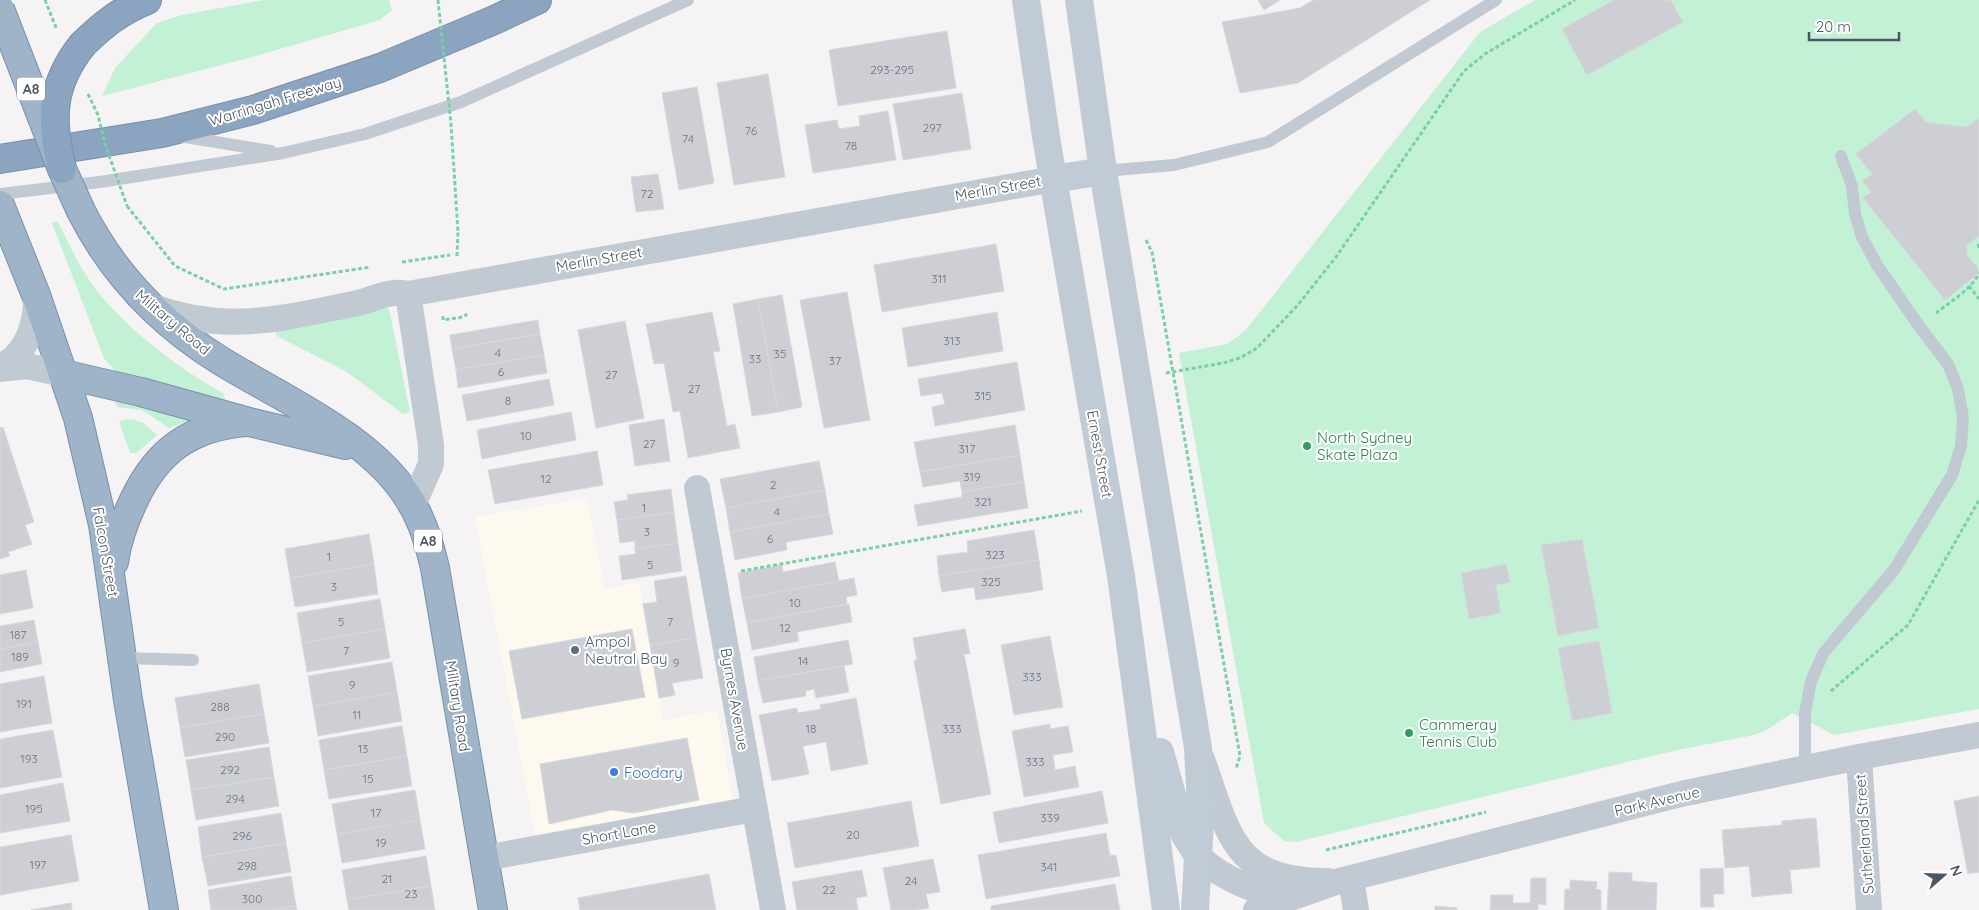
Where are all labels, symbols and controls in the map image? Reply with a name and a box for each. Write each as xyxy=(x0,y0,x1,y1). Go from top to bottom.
scale bar xyxy=(1809,10,1899,42)
text: 20 m xyxy=(1816,17,1851,36)
house number: 293-295 xyxy=(870,62,914,77)
street label: Warringah Freeway xyxy=(206,72,344,130)
road number: A8 xyxy=(17,78,45,100)
house number: 297 xyxy=(922,120,942,135)
house number: 76 xyxy=(745,123,758,138)
house number: 74 xyxy=(682,131,694,146)
house number: 78 xyxy=(845,138,857,153)
street label: Merlin Street xyxy=(953,171,1043,205)
house number: 72 xyxy=(641,186,654,201)
street label: Merlin Street xyxy=(554,242,644,276)
house number: 311 xyxy=(931,271,947,286)
street label: Military Road xyxy=(132,285,214,359)
house number: 313 xyxy=(943,333,961,348)
house number: 4 xyxy=(495,345,501,360)
house number: 35 xyxy=(774,346,786,361)
house number: 33 xyxy=(749,351,761,366)
house number: 37 xyxy=(829,353,841,368)
house number: 6 xyxy=(498,364,505,379)
house number: 27 xyxy=(605,367,617,382)
house number: 27 xyxy=(688,381,700,396)
house number: 315 xyxy=(974,388,992,403)
house number: 8 xyxy=(505,393,511,408)
street label: Ernest Street xyxy=(1083,409,1117,499)
house number: 10 xyxy=(520,428,532,443)
place label: North Sydney Skate Plaza xyxy=(1317,428,1412,464)
house number: 27 xyxy=(643,436,655,451)
marker: North Sydney Skate Plaza xyxy=(1301,440,1313,452)
house number: 317 xyxy=(959,441,975,456)
house number: 319 xyxy=(963,469,981,484)
house number: 12 xyxy=(540,471,552,486)
house number: 2 xyxy=(770,477,777,492)
house number: 321 xyxy=(974,494,992,509)
house number: 1 xyxy=(642,500,646,515)
house number: 4 xyxy=(774,504,780,519)
street label: Falcon Street xyxy=(89,505,123,599)
house number: 3 xyxy=(644,524,650,539)
road number: A8 xyxy=(414,530,442,552)
house number: 6 xyxy=(767,531,774,546)
house number: 323 xyxy=(985,547,1005,562)
house number: 1 xyxy=(327,549,331,564)
house number: 5 xyxy=(647,557,653,572)
house number: 325 xyxy=(981,574,1001,589)
house number: 3 xyxy=(331,579,337,594)
house number: 10 xyxy=(789,595,801,610)
house number: 5 xyxy=(338,614,344,629)
house number: 7 xyxy=(667,614,673,629)
house number: 12 xyxy=(779,620,791,635)
house number: 187 xyxy=(10,627,26,642)
place label: Ampol Neutral Bay xyxy=(585,632,668,668)
house number: 7 xyxy=(343,643,349,658)
marker: Ampol Neutral Bay xyxy=(569,644,581,656)
street label: Byrnes Avenue xyxy=(717,646,753,752)
house number: 189 xyxy=(11,649,29,664)
house number: 14 xyxy=(798,653,808,668)
house number: 9 xyxy=(673,655,680,670)
street label: Military Road xyxy=(441,659,475,753)
house number: 333 xyxy=(1023,669,1041,684)
house number: 9 xyxy=(349,677,356,692)
house number: 191 xyxy=(16,696,32,711)
house number: 288 xyxy=(210,699,230,714)
house number: 11 xyxy=(353,707,361,722)
place label: Cammeray Tennis Club xyxy=(1419,715,1497,751)
house number: 18 xyxy=(806,721,816,736)
house number: 333 xyxy=(943,721,961,736)
marker: Cammeray Tennis Club xyxy=(1403,727,1415,739)
house number: 290 xyxy=(215,729,235,744)
house number: 13 xyxy=(358,741,368,756)
house number: 193 xyxy=(20,751,38,766)
house number: 333 xyxy=(1026,754,1044,769)
house number: 292 xyxy=(220,762,240,777)
place label: Foodary xyxy=(624,763,683,782)
marker: Foodary xyxy=(608,766,620,778)
house number: 15 xyxy=(363,771,373,786)
street label: Sutherland Street xyxy=(1850,773,1878,895)
street label: Park Avenue xyxy=(1612,782,1702,820)
house number: 294 xyxy=(225,791,245,806)
house number: 195 xyxy=(25,801,43,816)
house number: 17 xyxy=(371,805,381,820)
house number: 339 xyxy=(1040,810,1060,825)
street label: Short Lane xyxy=(580,817,658,849)
house number: 20 xyxy=(846,827,860,842)
house number: 296 xyxy=(232,828,252,843)
house number: 19 xyxy=(375,835,387,850)
north arrow xyxy=(1919,850,1969,900)
house number: 197 xyxy=(30,857,46,872)
house number: 298 xyxy=(237,858,257,873)
house number: 341 xyxy=(1041,859,1057,874)
text: N xyxy=(1946,863,1966,878)
house number: 21 xyxy=(381,871,393,886)
house number: 24 xyxy=(905,873,917,888)
house number: 22 xyxy=(822,882,836,897)
house number: 23 xyxy=(405,886,417,901)
house number: 300 xyxy=(242,891,262,906)

